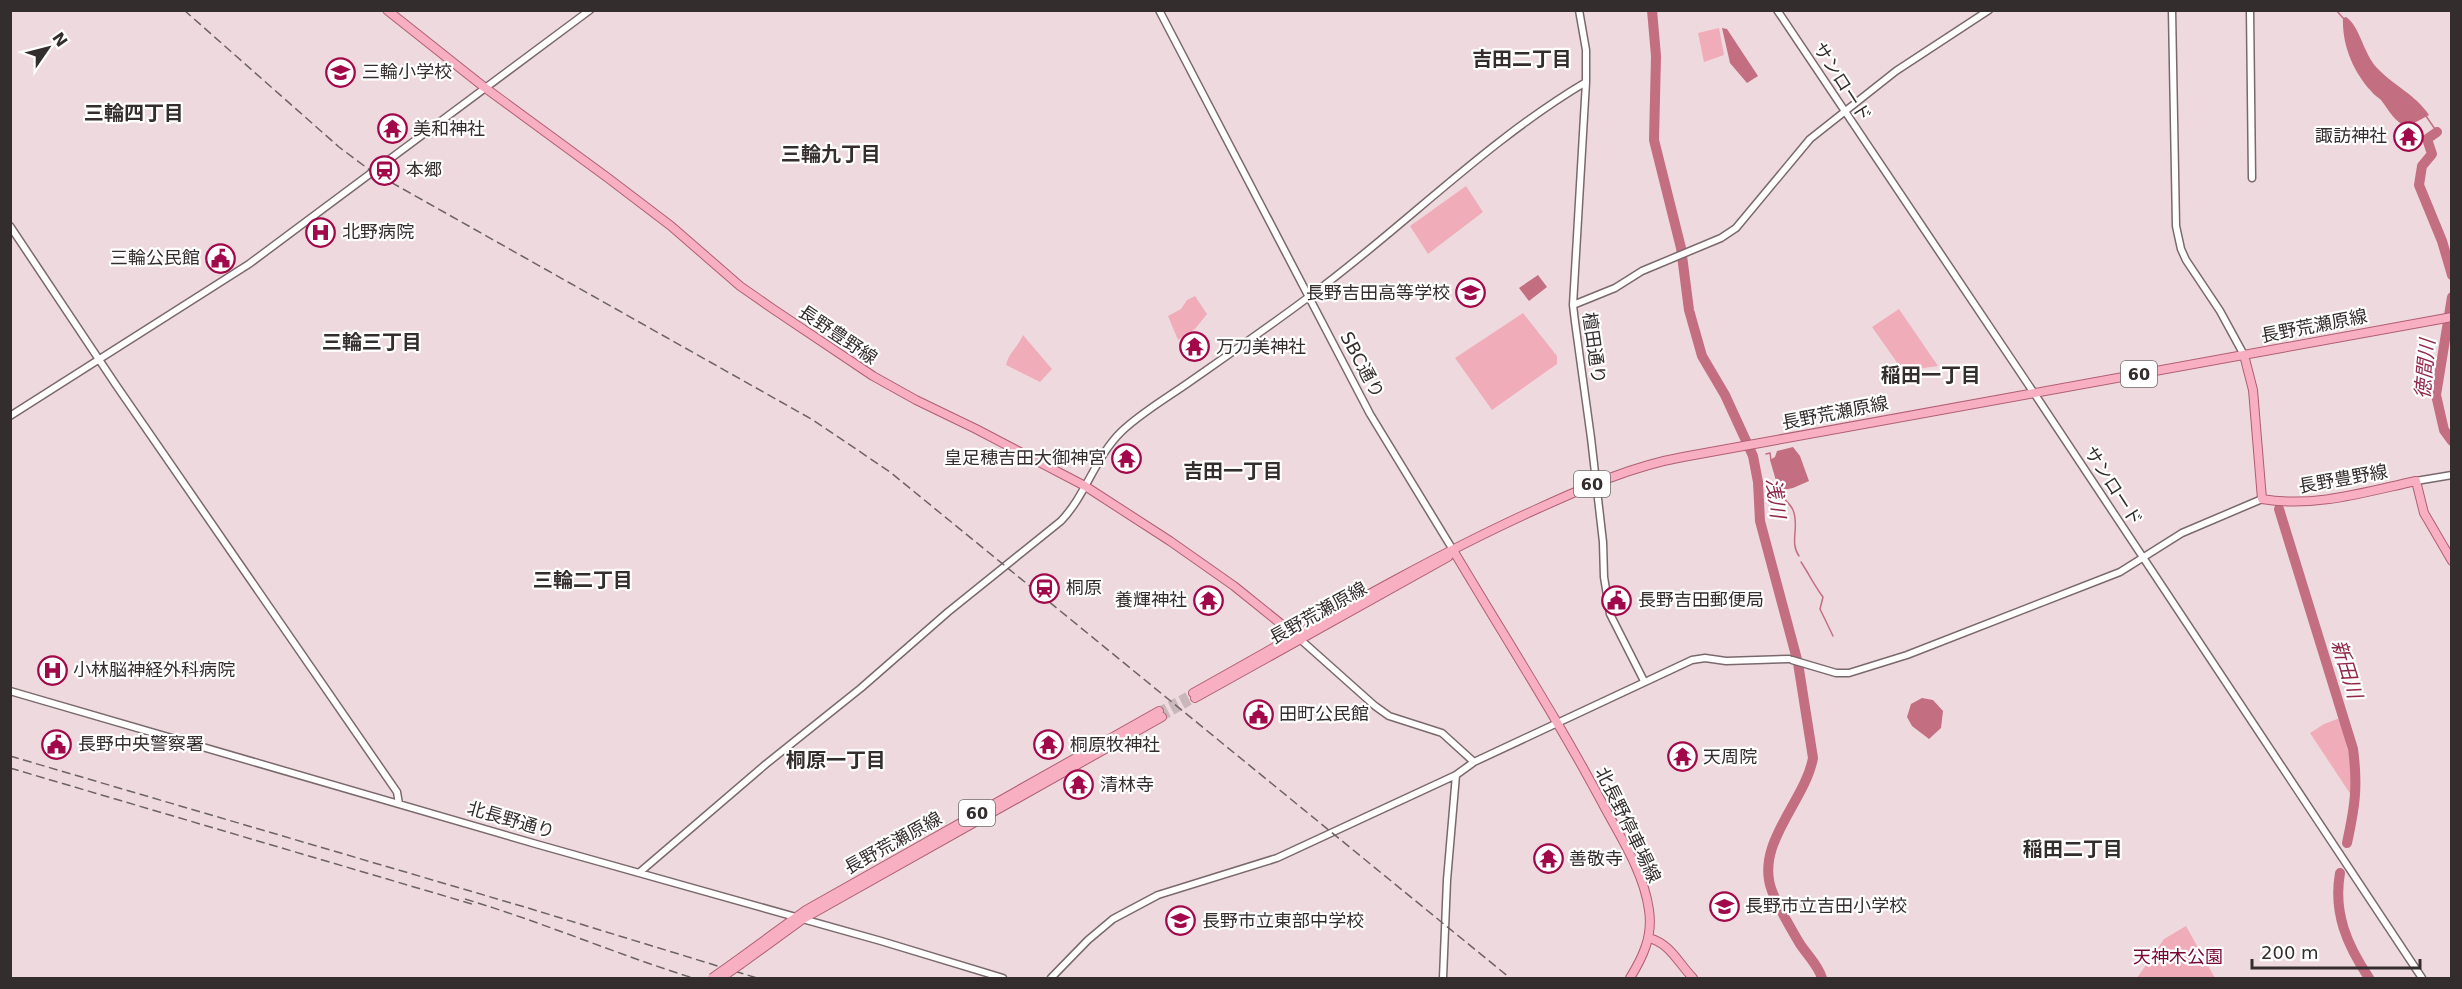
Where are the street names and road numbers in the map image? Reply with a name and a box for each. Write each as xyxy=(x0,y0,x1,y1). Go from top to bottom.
street label: サンロード xyxy=(1809,38,1876,125)
street label: 長野豊野線 xyxy=(795,301,881,368)
street label: 長野荒瀬原線 xyxy=(2259,305,2369,346)
street label: 檀田通り xyxy=(1579,311,1610,385)
street label: SBC通り xyxy=(1336,328,1389,401)
road number: 60 xyxy=(2121,361,2157,387)
street label: 長野荒瀬原線 xyxy=(1780,392,1890,433)
street label: サンロード xyxy=(2080,442,2147,529)
street label: 長野豊野線 xyxy=(2297,460,2389,497)
road number: 60 xyxy=(1574,471,1610,497)
street label: 長野荒瀬原線 xyxy=(1265,577,1370,648)
street label: 北長野停車場線 xyxy=(1591,764,1666,886)
street label: 北長野通り xyxy=(465,797,557,842)
road number: 60 xyxy=(959,800,995,826)
street label: 長野荒瀬原線 xyxy=(840,807,945,878)

